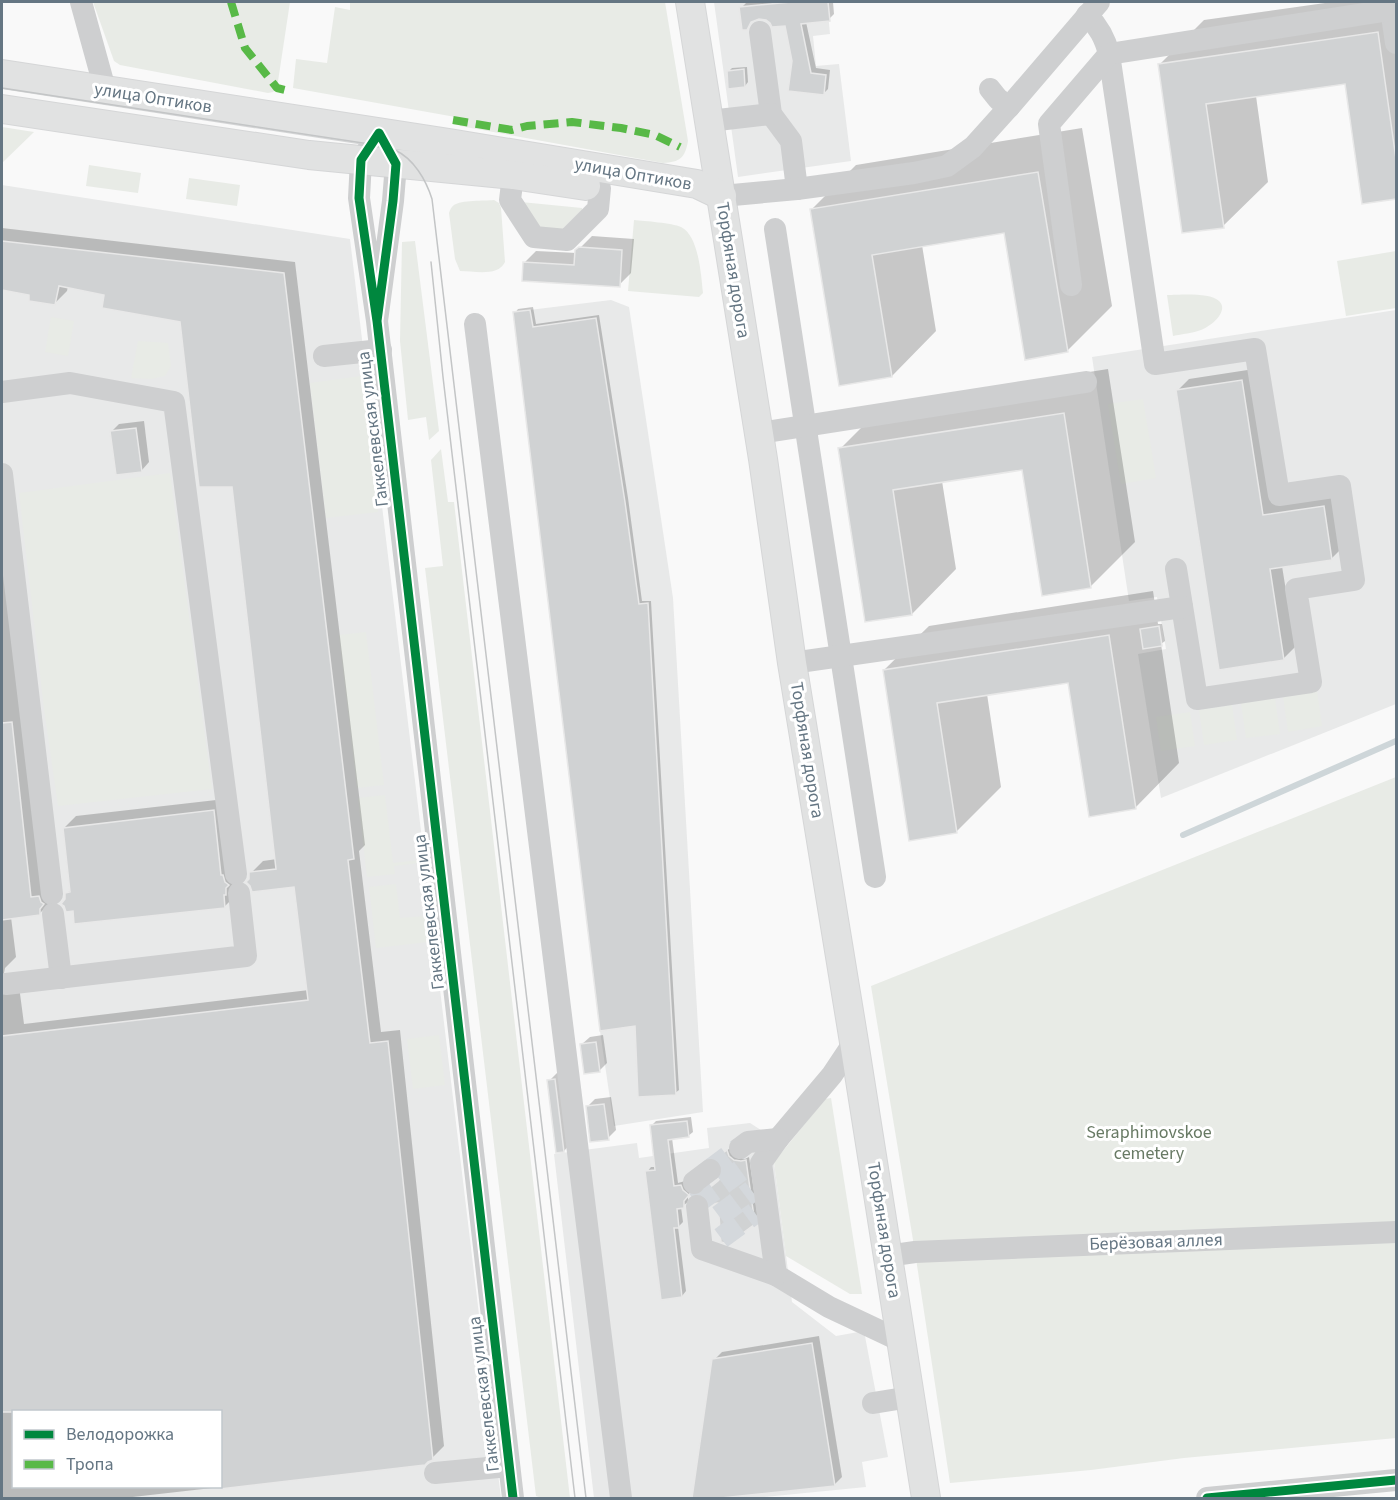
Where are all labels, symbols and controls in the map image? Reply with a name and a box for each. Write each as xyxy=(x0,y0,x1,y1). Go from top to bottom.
street label: улица Оптиков xyxy=(92,76,214,120)
street label: улица Оптиков xyxy=(572,151,694,197)
street label: Торфяная дорога xyxy=(710,200,756,340)
street label: Гаккелевская улица xyxy=(351,350,395,508)
street label: Торфяная дорога xyxy=(784,680,830,820)
street label: Гаккелевская улица xyxy=(407,833,451,991)
park label: Seraphimovskoe cemetery xyxy=(1086,1120,1212,1166)
street label: Торфяная дорога xyxy=(861,1160,907,1300)
street label: Берёзовая аллея xyxy=(1089,1227,1223,1257)
street label: Гаккелевская улица xyxy=(462,1315,506,1473)
legend xyxy=(12,1410,222,1488)
text: Велодорожка xyxy=(66,1422,174,1447)
text: Тропа xyxy=(66,1452,114,1477)

